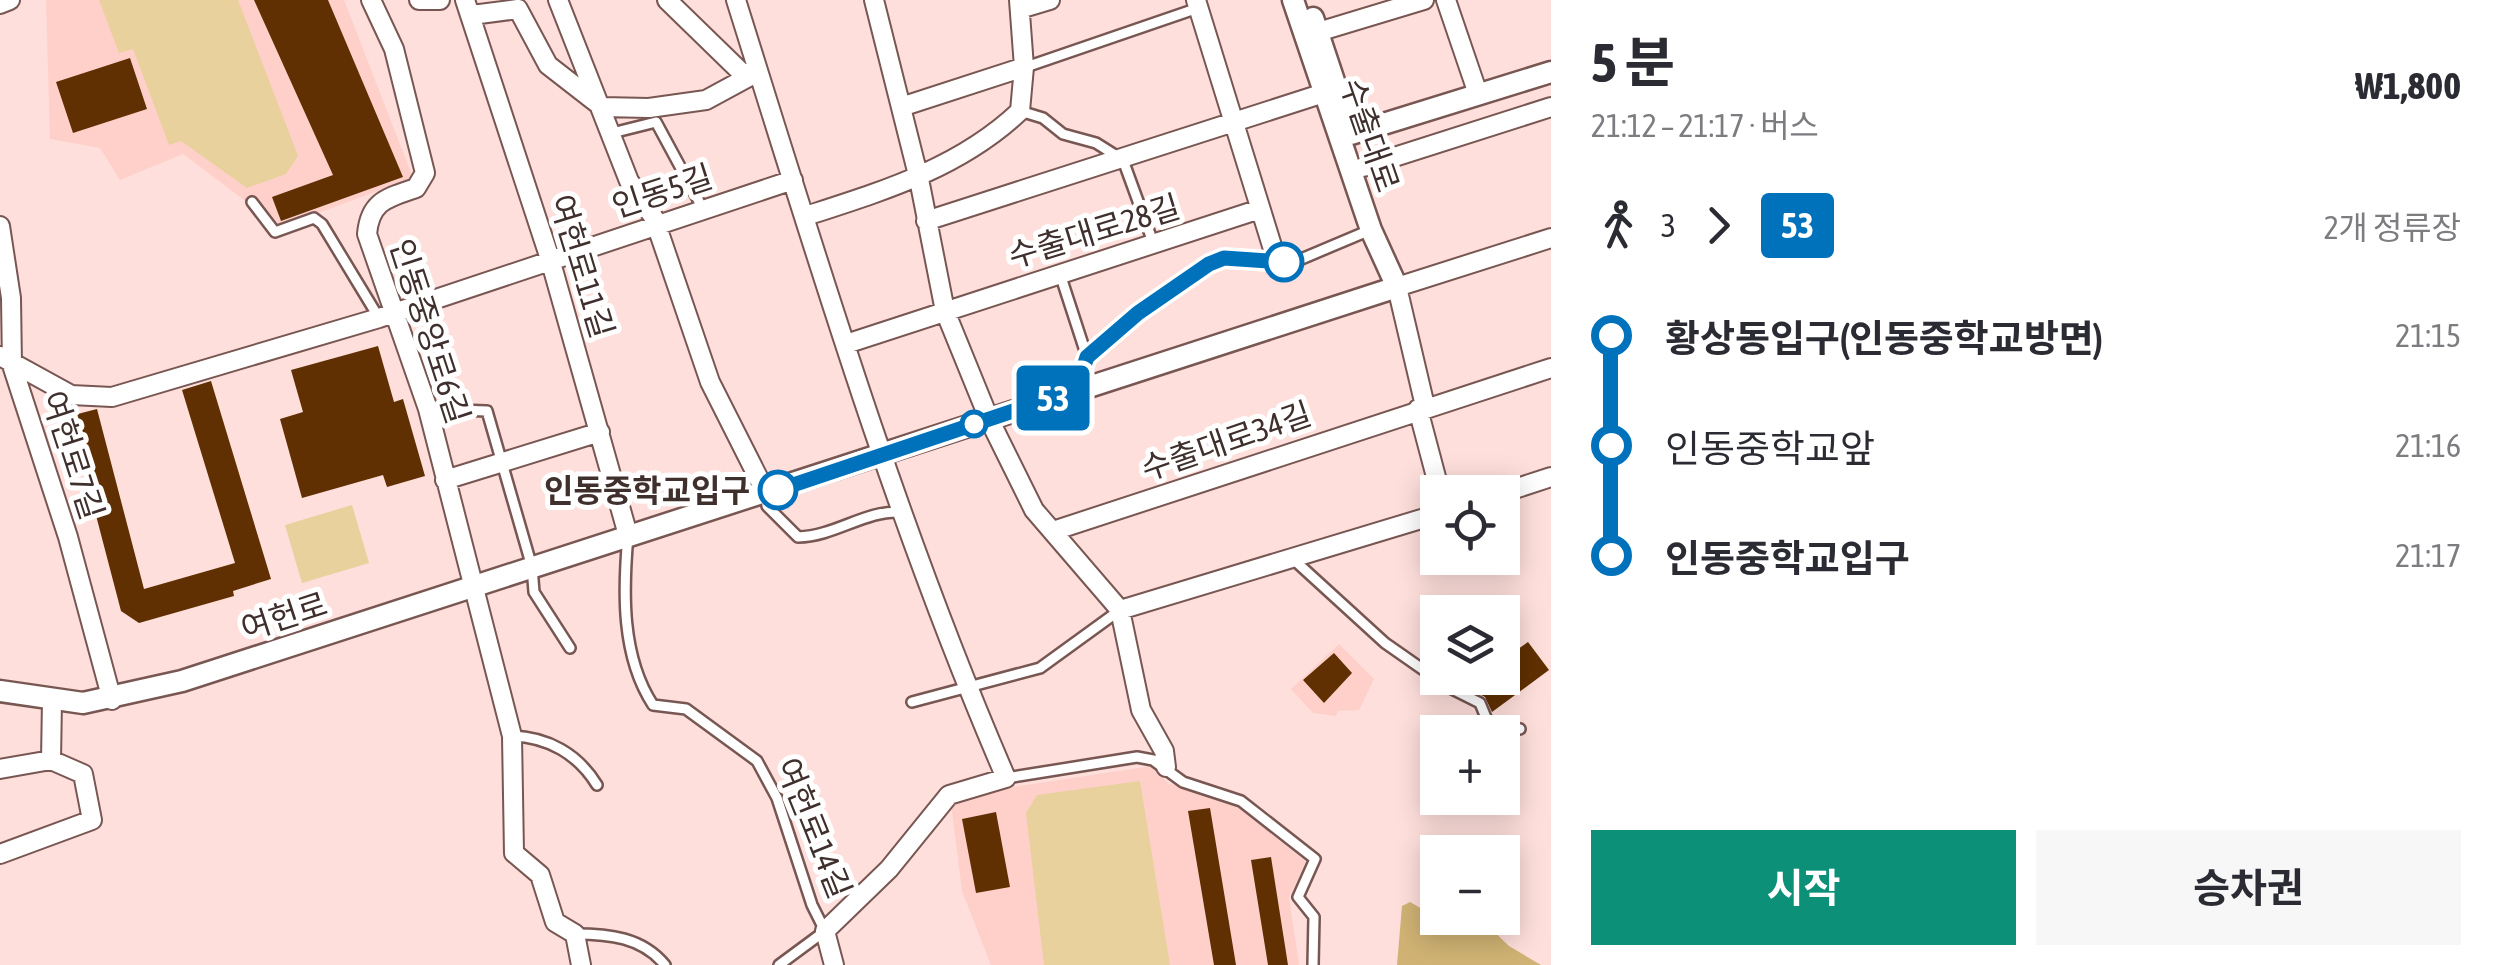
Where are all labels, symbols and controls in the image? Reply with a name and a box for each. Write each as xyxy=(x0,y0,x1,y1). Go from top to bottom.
text: 5 분 xyxy=(1591,31,1675,94)
text: ₩1,800 xyxy=(2355,64,2461,107)
street label: 수출대로 xyxy=(1333,73,1407,197)
text: 21:12 – 21:17 · 버스 xyxy=(1591,107,1819,144)
street label: 인동5길 xyxy=(607,157,717,225)
street label: 수출대로28길 xyxy=(1004,187,1184,275)
street label: 여헌로11길 xyxy=(543,190,621,342)
icon: walk xyxy=(1591,198,1646,253)
icon: forward xyxy=(1691,198,1746,253)
text: 53 xyxy=(1781,205,1814,245)
text: 3 xyxy=(1661,207,1676,244)
text: 2개 정류장 xyxy=(2324,209,2461,246)
street label: 인동중앙로6길 xyxy=(383,234,477,428)
unlabelled marker xyxy=(1265,243,1303,281)
text: 황상동입구(인동중학교방면) xyxy=(1665,317,2103,360)
text: 21:15 xyxy=(2395,317,2461,354)
line badge: 53 xyxy=(1008,366,1098,430)
text: 53 xyxy=(1037,378,1069,418)
street label: 여헌로7길 xyxy=(35,386,111,524)
street label: 수출대로34길 xyxy=(1136,395,1316,487)
unlabelled marker xyxy=(961,411,987,437)
text: 인동중학교앞 xyxy=(1665,427,1875,470)
text: 21:16 xyxy=(2395,427,2461,464)
marker: 인동중학교입구 xyxy=(759,471,797,509)
place label: 인동중학교입구 xyxy=(544,472,750,509)
map controls xyxy=(1420,475,1520,935)
button: locate xyxy=(1420,475,1520,575)
text: 인동중학교입구 xyxy=(1665,537,1910,580)
text: 21:17 xyxy=(2395,537,2461,574)
street label: 여헌로 xyxy=(236,585,332,647)
button: layers xyxy=(1420,595,1520,695)
button: + xyxy=(1420,715,1520,815)
street label: 여헌로14길 xyxy=(769,753,859,903)
button: 시작 xyxy=(1591,830,2016,945)
button: 승차권 xyxy=(2036,830,2461,945)
button: − xyxy=(1420,835,1520,935)

